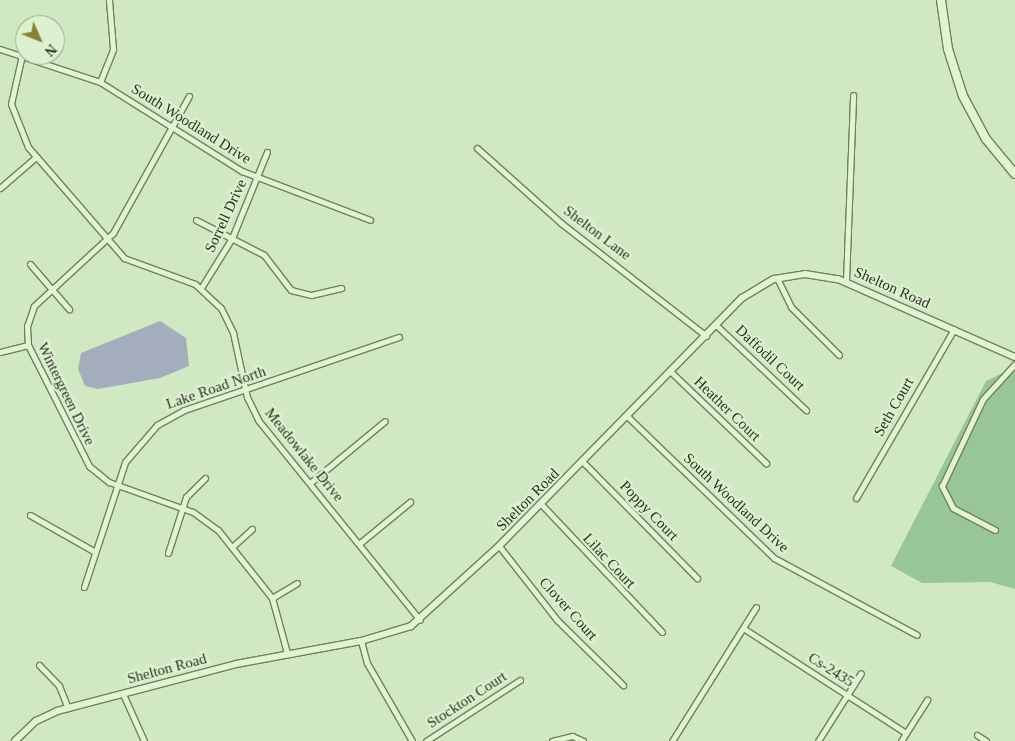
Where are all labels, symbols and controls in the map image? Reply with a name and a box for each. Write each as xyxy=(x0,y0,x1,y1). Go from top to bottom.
north arrow xyxy=(15,15,65,65)
text: N xyxy=(42,41,59,59)
street label: South Woodland Drive xyxy=(128,80,254,168)
street label: Sorrell Drive xyxy=(201,177,251,255)
street label: Shelton Lane xyxy=(560,202,634,264)
street label: Shelton Road xyxy=(851,263,933,313)
street label: Daffodil Court xyxy=(732,321,808,395)
street label: Wintergreen Drive xyxy=(33,340,99,448)
street label: Lake Road North xyxy=(164,363,268,413)
street label: Heather Court xyxy=(690,373,764,445)
street label: Seth Court xyxy=(870,375,918,439)
street label: Meadowlake Drive xyxy=(261,405,347,505)
street label: South Woodland Drive xyxy=(679,449,793,557)
street label: Shelton Road xyxy=(493,465,563,535)
street label: Poppy Court xyxy=(616,477,682,545)
street label: Lilac Court xyxy=(579,530,639,592)
street label: Clover Court xyxy=(535,574,601,644)
street label: Cs-2435 xyxy=(805,649,857,691)
street label: Shelton Road xyxy=(125,650,209,688)
street label: Stockton Court xyxy=(424,668,510,732)

